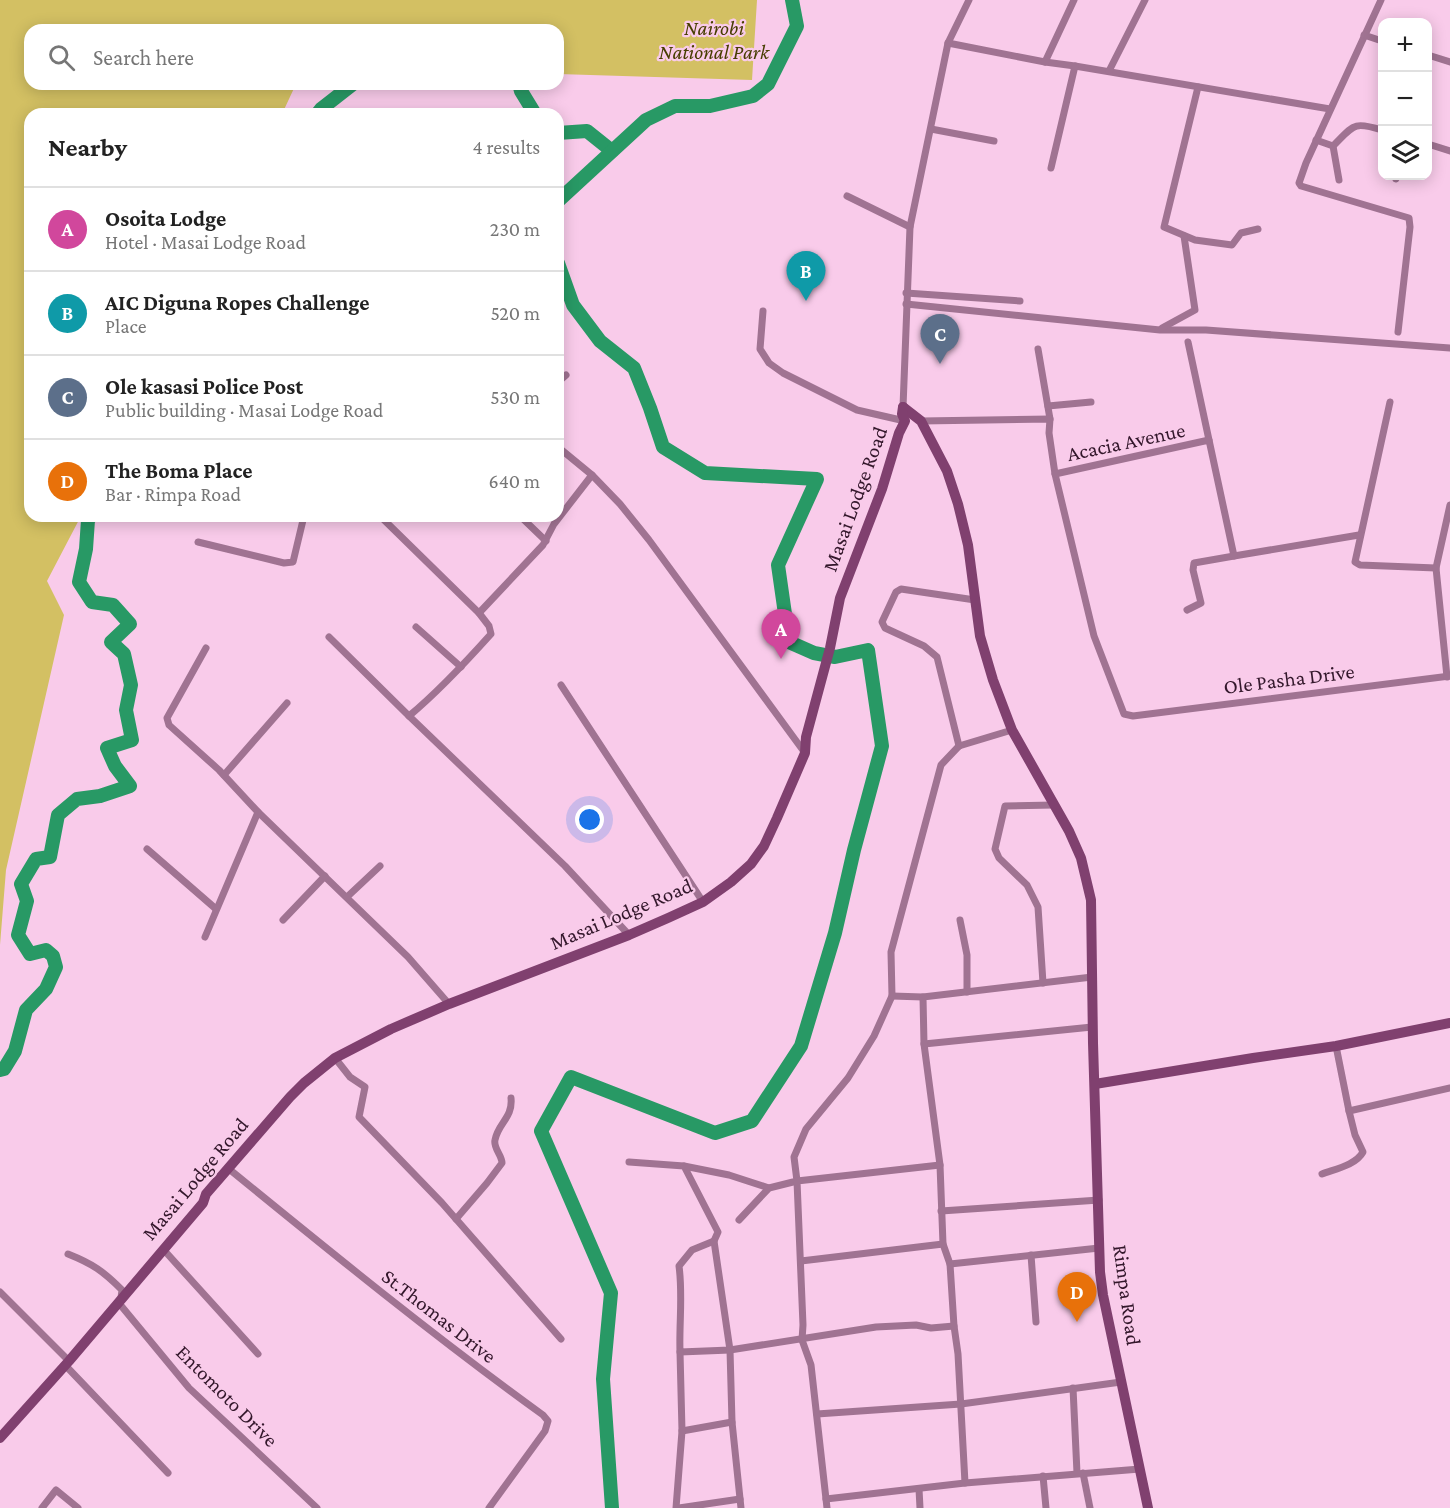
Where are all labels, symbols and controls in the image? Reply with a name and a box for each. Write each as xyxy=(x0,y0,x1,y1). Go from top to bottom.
park label: Nairobi National Park xyxy=(659,16,770,64)
map controls xyxy=(1378,18,1432,180)
button: + xyxy=(1378,18,1432,72)
search box xyxy=(24,24,564,90)
icon: search xyxy=(45,41,78,74)
text: Search here xyxy=(93,45,194,70)
button: − xyxy=(1378,72,1432,126)
button: layers xyxy=(1378,126,1432,180)
text: Nearby xyxy=(48,133,127,162)
text: 4 results xyxy=(473,136,540,158)
text: Osoita Lodge xyxy=(105,206,226,231)
text: A xyxy=(62,218,73,240)
text: 230 m xyxy=(490,218,540,240)
text: Hotel · Masai Lodge Road xyxy=(105,231,306,253)
pin: B xyxy=(786,252,826,301)
text: AIC Diguna Ropes Challenge xyxy=(105,290,370,315)
text: B xyxy=(62,302,73,324)
text: 520 m xyxy=(490,302,540,324)
pin: C xyxy=(920,314,960,364)
text: Place xyxy=(105,315,147,337)
text: Ole kasasi Police Post xyxy=(105,374,303,399)
text: C xyxy=(61,386,74,408)
text: 530 m xyxy=(490,386,540,408)
text: Public building · Masai Lodge Road xyxy=(105,399,383,421)
street label: Acacia Avenue xyxy=(1065,418,1187,466)
street label: Masai Lodge Road xyxy=(818,423,892,575)
text: The Boma Place xyxy=(105,458,253,483)
text: D xyxy=(61,470,74,492)
text: 640 m xyxy=(488,470,540,492)
text: Bar · Rimpa Road xyxy=(105,483,241,505)
pin: A xyxy=(762,610,800,659)
street label: Ole Pasha Drive xyxy=(1222,659,1356,699)
your location xyxy=(575,805,604,834)
street label: Masai Lodge Road xyxy=(546,873,696,955)
street label: Masai Lodge Road xyxy=(137,1113,253,1245)
street label: Rimpa Road xyxy=(1108,1243,1146,1347)
street label: St.Thomas Drive xyxy=(377,1264,501,1368)
pin: D xyxy=(1058,1272,1096,1322)
street label: Entomoto Drive xyxy=(171,1340,283,1452)

